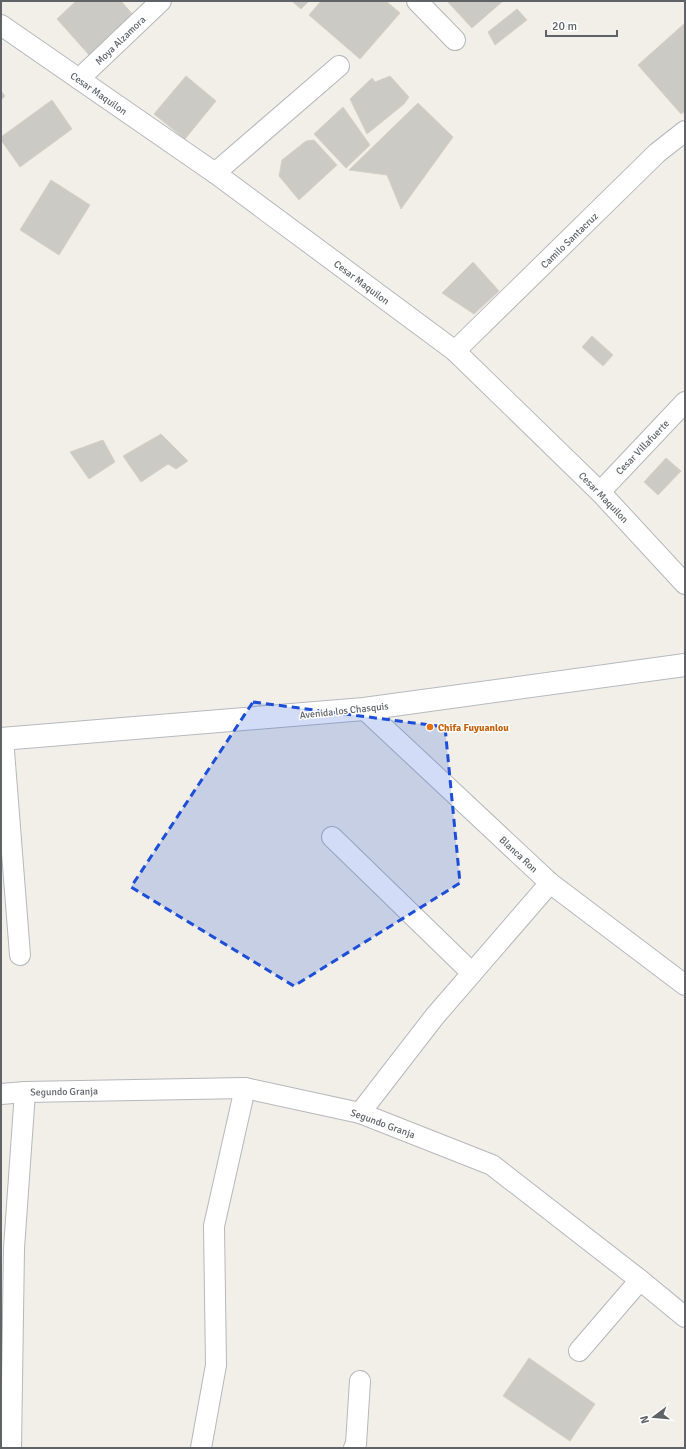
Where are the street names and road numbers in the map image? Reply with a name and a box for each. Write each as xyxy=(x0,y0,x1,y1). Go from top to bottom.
street label: Moya Alzamora xyxy=(93,14,148,68)
street label: Cesar Maquilon xyxy=(68,70,129,118)
street label: Camilo Santacruz xyxy=(539,210,601,271)
street label: Cesar Maquilon xyxy=(331,258,391,308)
street label: Cesar Villafuerte xyxy=(613,418,672,478)
street label: Cesar Maquilon xyxy=(576,470,631,526)
street label: Avenida los Chasquis xyxy=(299,700,390,722)
street label: Blanca Ron xyxy=(497,834,540,876)
street label: Segundo Granja xyxy=(30,1085,98,1099)
street label: Segundo Granja xyxy=(349,1107,417,1141)

